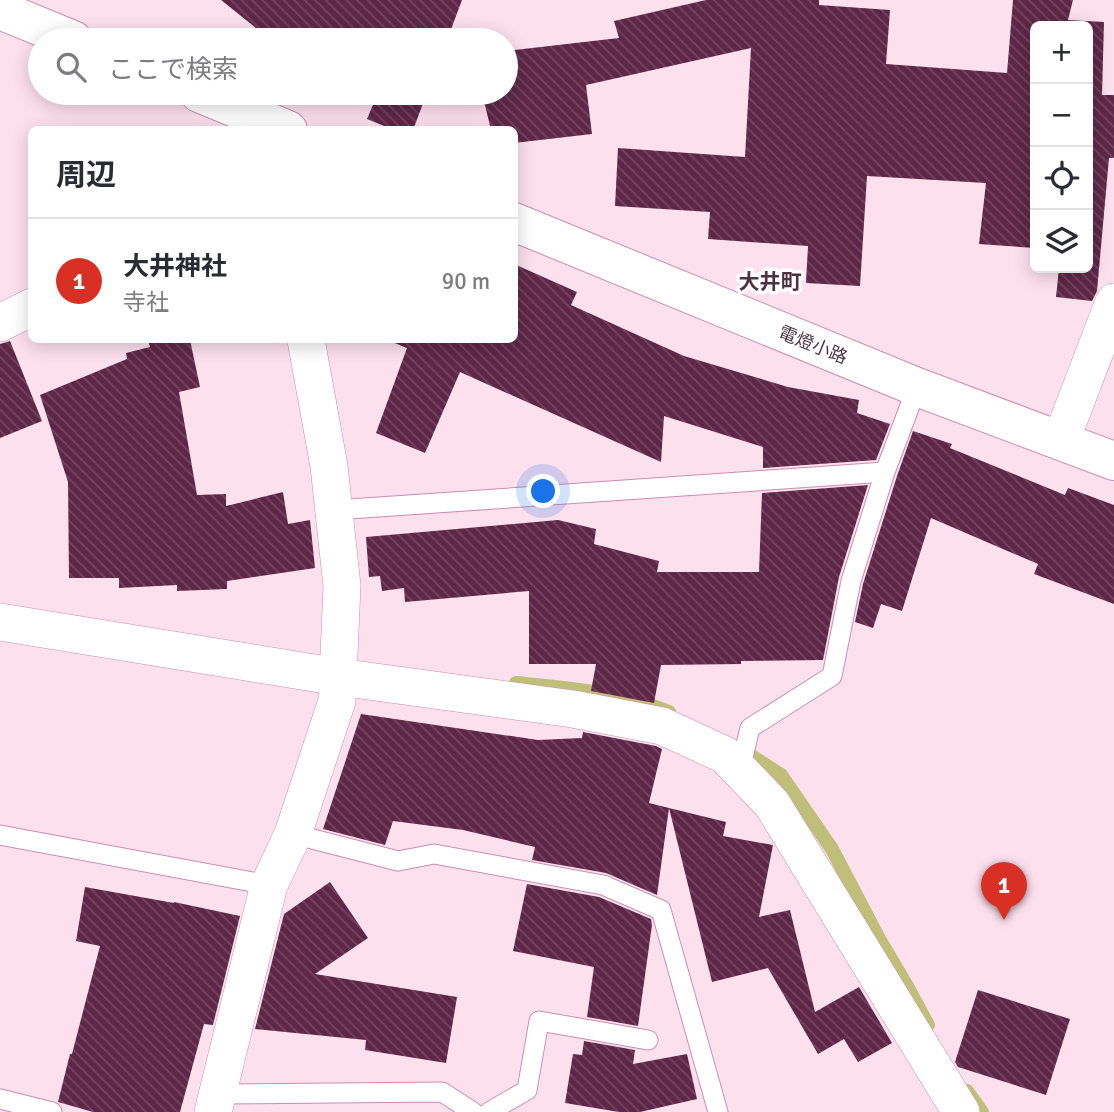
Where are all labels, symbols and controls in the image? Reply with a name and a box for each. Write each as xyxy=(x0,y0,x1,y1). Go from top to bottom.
map controls xyxy=(1030,21,1093,273)
button: + xyxy=(1030,21,1093,84)
search box xyxy=(28,28,518,105)
icon: search xyxy=(52,48,90,86)
text: ここで検索 xyxy=(108,54,238,86)
button: − xyxy=(1030,84,1093,147)
button: locate xyxy=(1030,147,1093,210)
text: 周辺 xyxy=(56,157,116,194)
button: layers xyxy=(1030,210,1093,273)
text: 大井神社 xyxy=(123,251,227,283)
text: 1 xyxy=(73,267,85,296)
text: 90 m xyxy=(442,267,490,296)
district label: 大井町 xyxy=(739,269,802,295)
text: 寺社 xyxy=(123,288,169,317)
street label: 電燈小路 xyxy=(776,321,850,369)
your location xyxy=(526,474,560,508)
pin: 1 xyxy=(981,862,1027,920)

